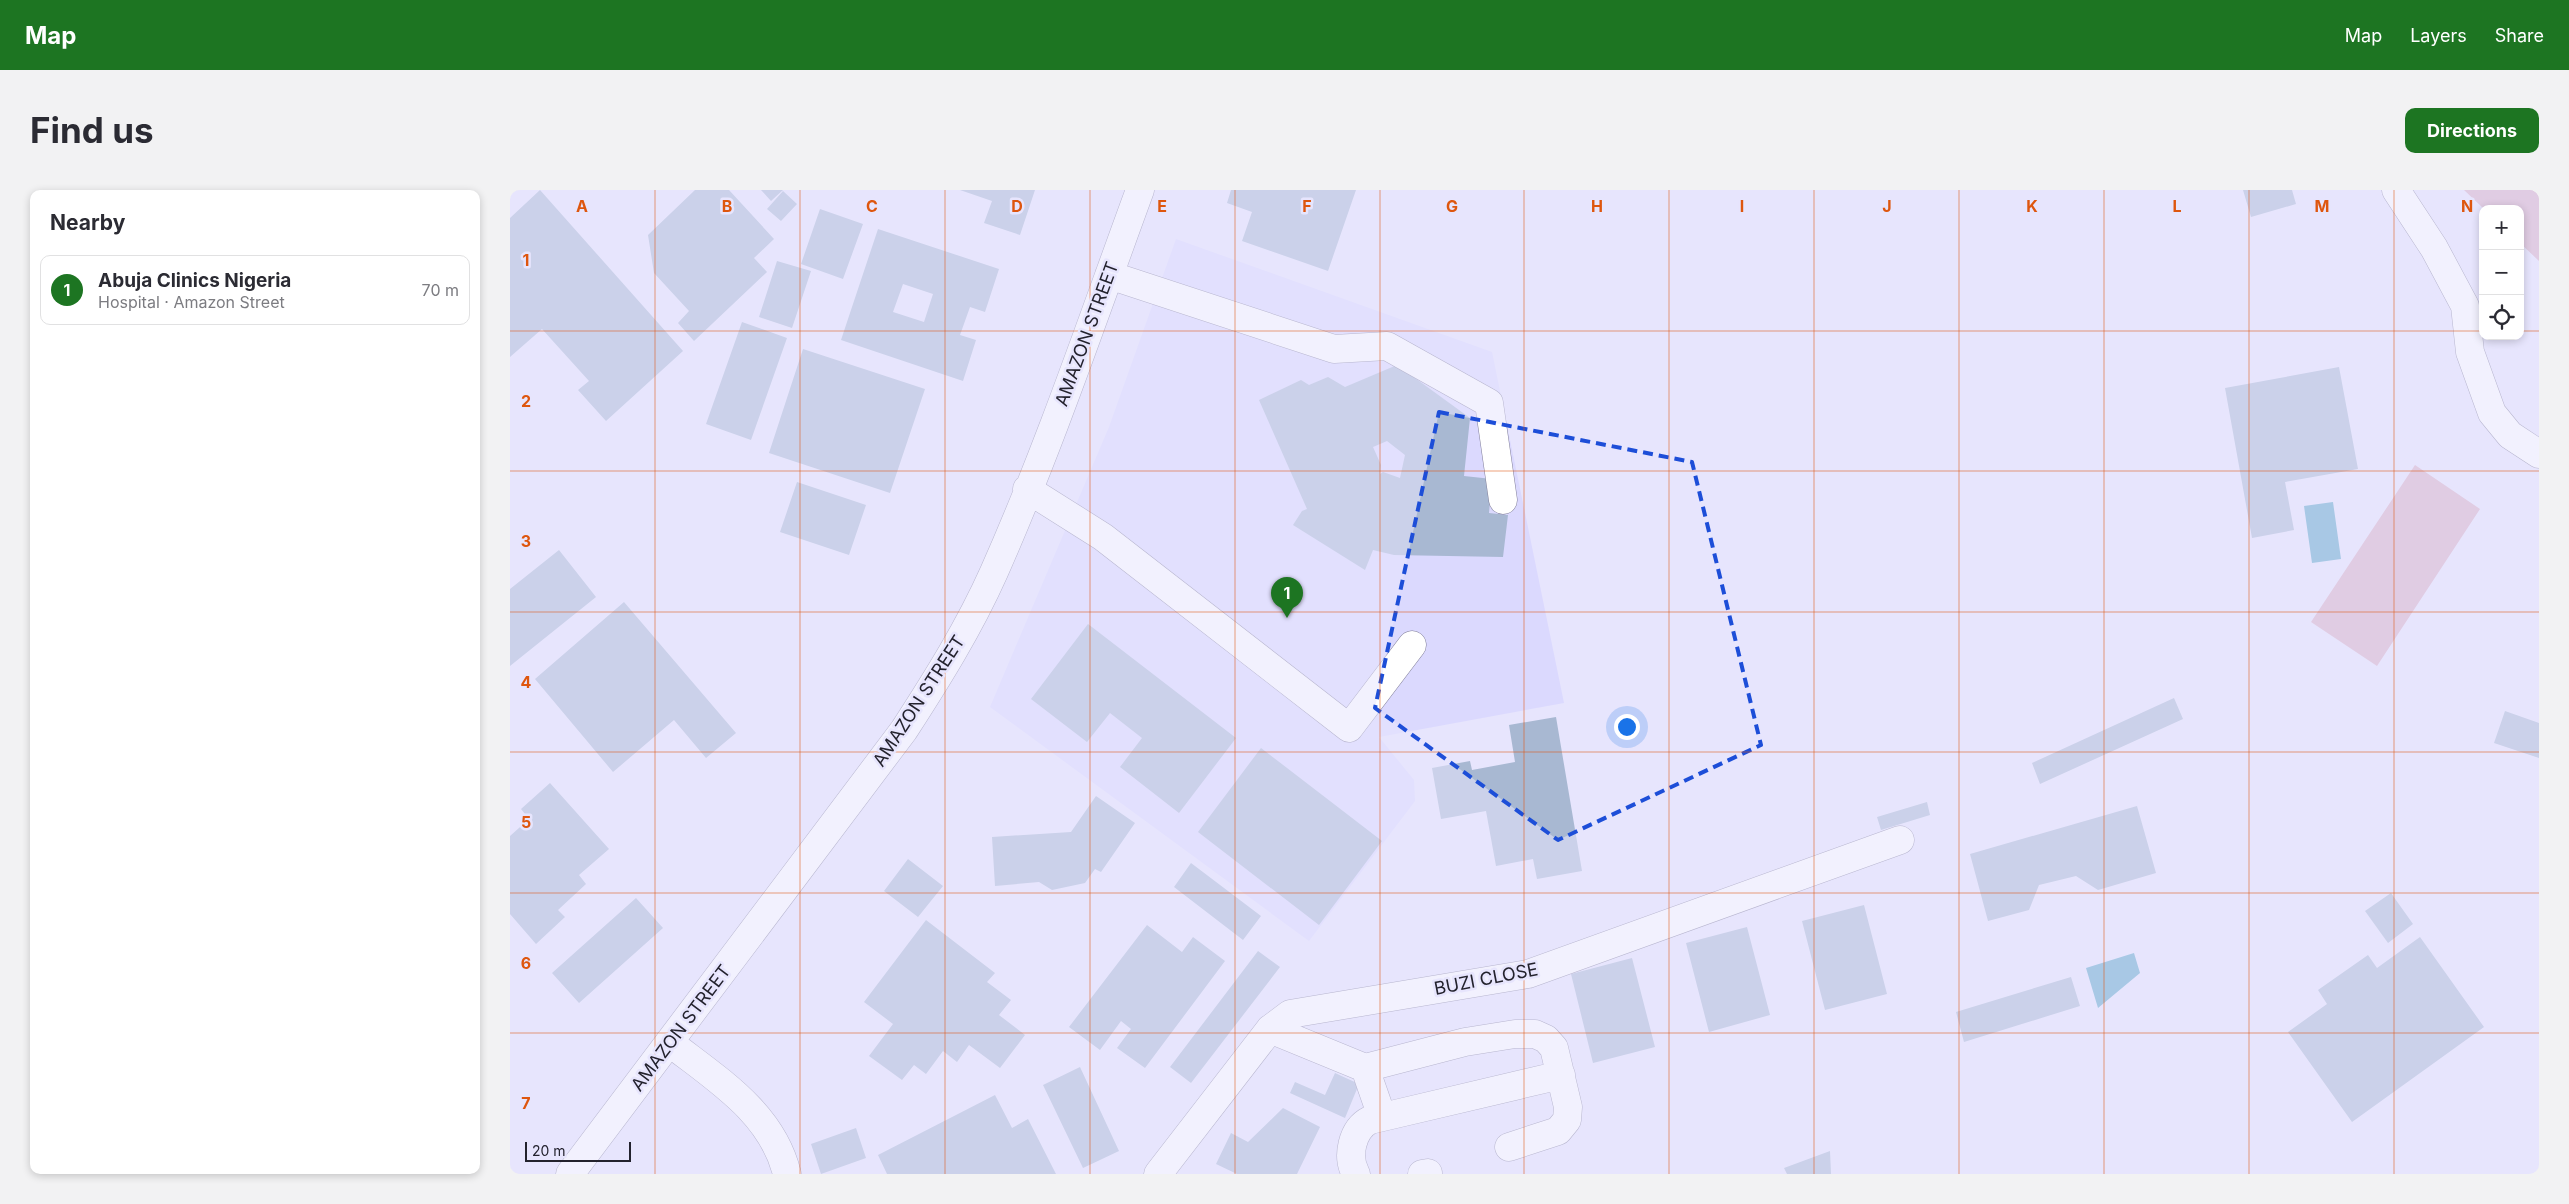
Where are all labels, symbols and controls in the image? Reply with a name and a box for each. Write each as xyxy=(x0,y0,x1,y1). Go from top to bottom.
text: Map xyxy=(25,21,76,50)
text: Map xyxy=(2345,25,2382,46)
text: Layers xyxy=(2410,25,2467,46)
text: Share xyxy=(2495,25,2544,46)
button: Directions xyxy=(2405,108,2539,153)
text: Find us xyxy=(30,109,154,151)
text: A xyxy=(576,196,588,216)
text: B xyxy=(722,196,732,216)
text: C xyxy=(866,196,878,216)
text: D xyxy=(1011,196,1023,216)
text: E xyxy=(1157,196,1167,216)
text: F xyxy=(1302,196,1312,216)
text: G xyxy=(1446,196,1458,216)
text: H xyxy=(1591,196,1603,216)
text: I xyxy=(1740,196,1744,216)
text: J xyxy=(1882,196,1892,216)
text: K xyxy=(2026,196,2038,216)
text: L xyxy=(2172,196,2182,216)
text: M xyxy=(2315,196,2329,216)
text: N xyxy=(2461,196,2473,216)
map controls xyxy=(2479,205,2524,340)
button: + xyxy=(2479,205,2524,250)
text: Nearby xyxy=(50,210,125,235)
text: 1 xyxy=(523,250,529,270)
button: − xyxy=(2479,250,2524,295)
street label: AMAZON STREET xyxy=(1051,259,1122,409)
text: Abuja Clinics Nigeria xyxy=(98,269,291,292)
text: 1 xyxy=(64,280,70,300)
text: 70 m xyxy=(422,280,459,300)
text: Hospital · Amazon Street xyxy=(98,292,285,312)
button: locate xyxy=(2479,295,2524,340)
text: 2 xyxy=(521,391,531,411)
text: 3 xyxy=(521,531,531,551)
pin: 1 xyxy=(1271,577,1303,618)
street label: AMAZON STREET xyxy=(868,631,969,770)
text: 4 xyxy=(521,672,532,692)
your location xyxy=(1614,714,1640,740)
text: 5 xyxy=(521,812,531,832)
text: 6 xyxy=(521,953,531,973)
street label: BUZI CLOSE xyxy=(1432,958,1540,999)
street label: AMAZON STREET xyxy=(626,961,735,1095)
text: 7 xyxy=(521,1093,531,1113)
scale bar xyxy=(525,1139,631,1162)
text: 20 m xyxy=(532,1142,566,1159)

